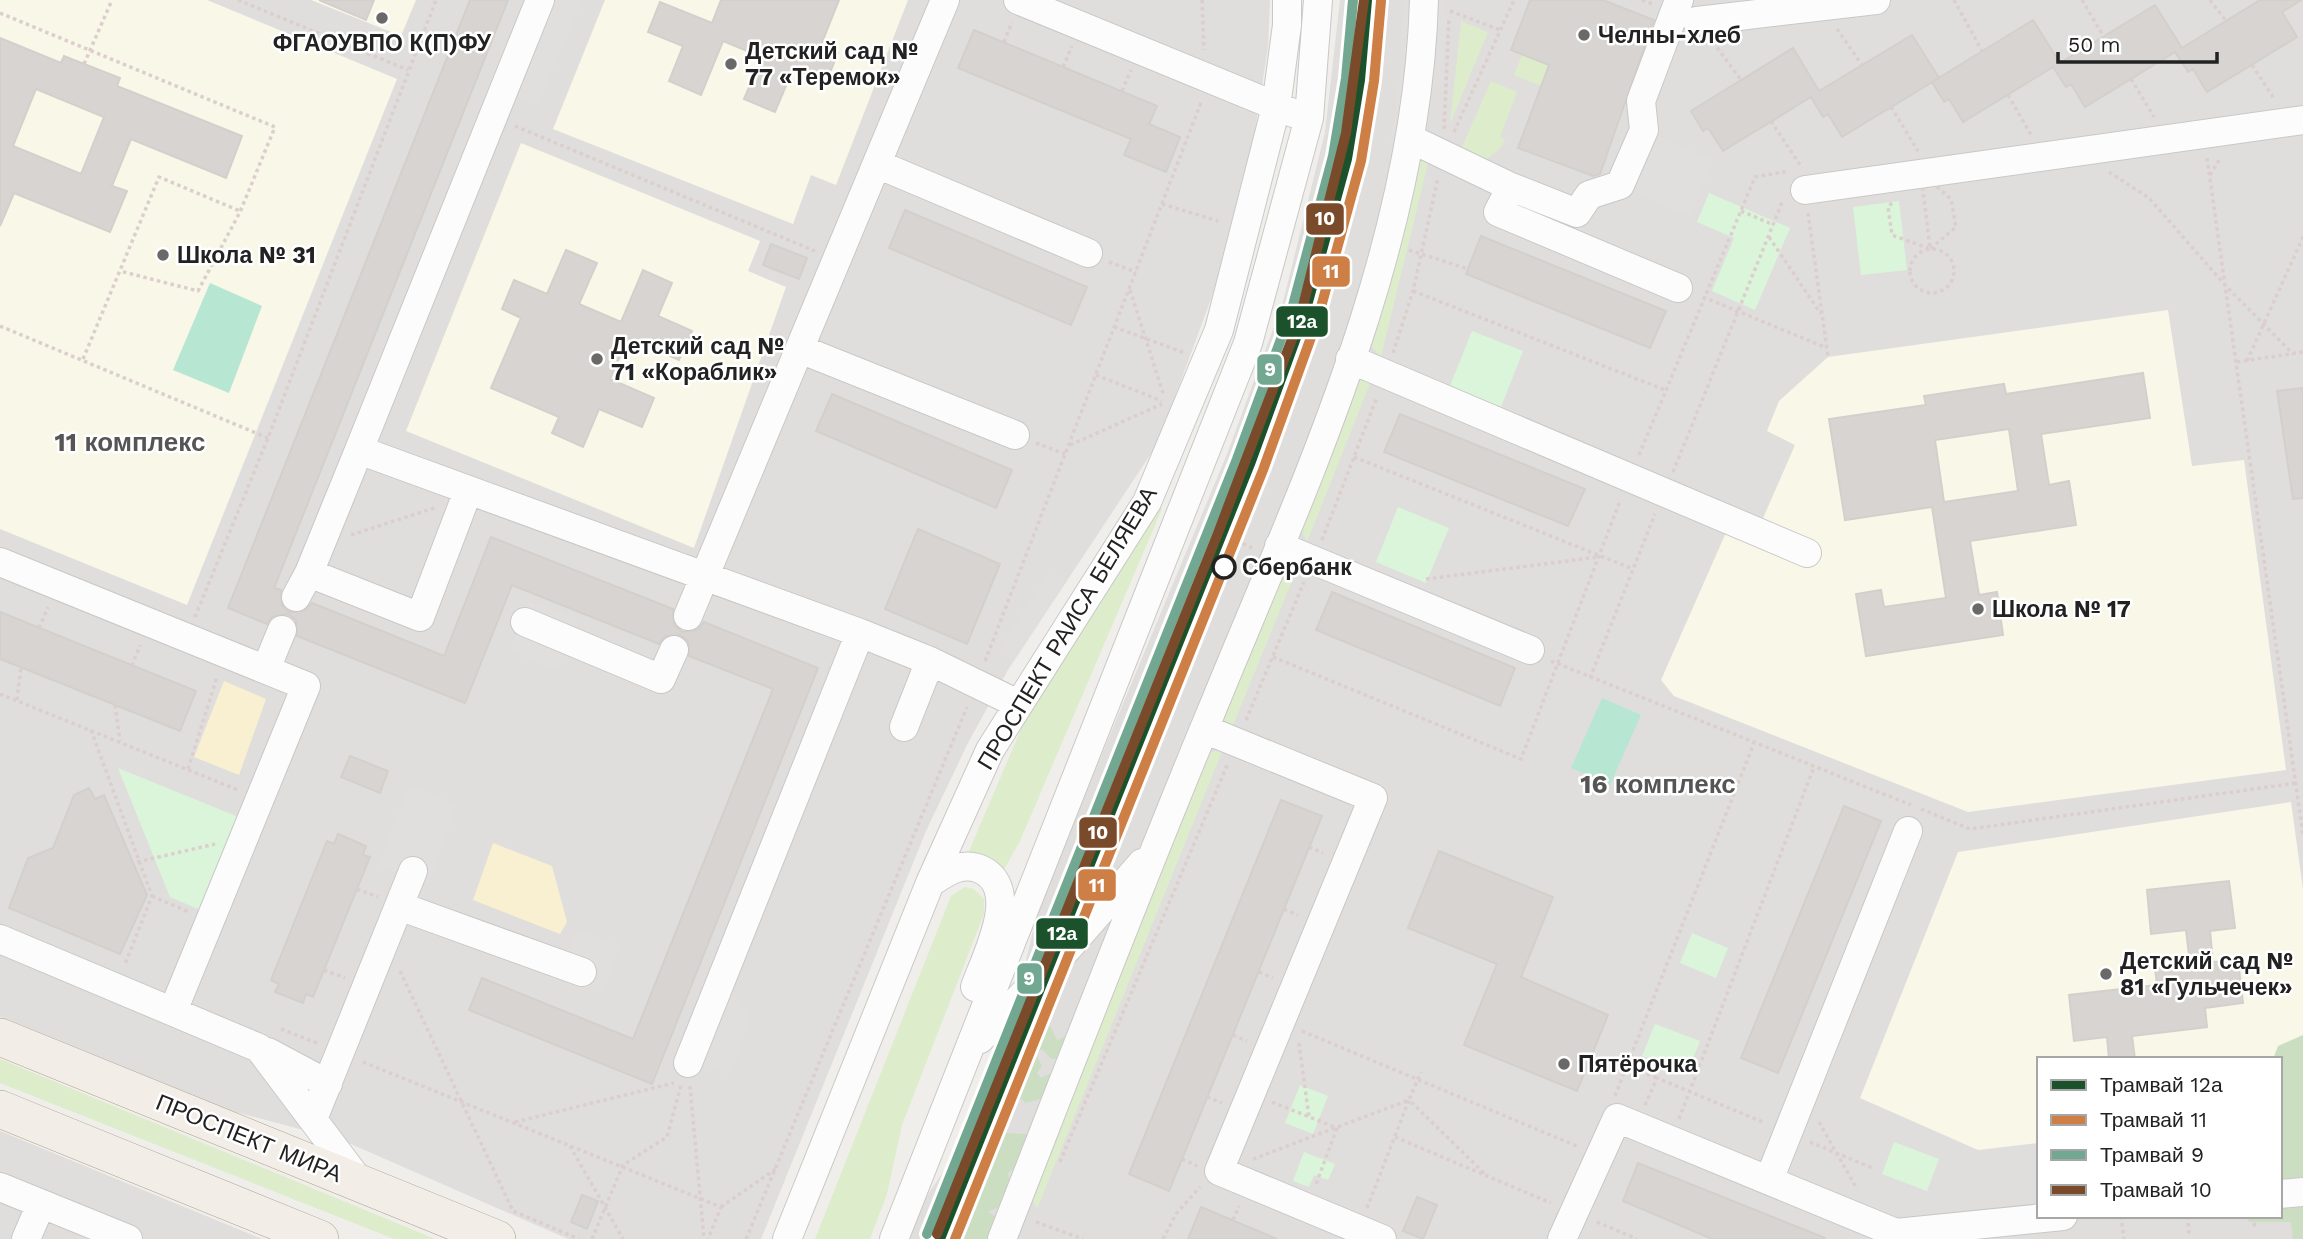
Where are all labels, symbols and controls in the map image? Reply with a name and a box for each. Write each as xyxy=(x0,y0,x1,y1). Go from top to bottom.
marker: ФГАОУВПО К(П)ФУ xyxy=(374,10,390,26)
scale bar xyxy=(2058,21,2217,65)
place label: Челны-хлеб xyxy=(1598,22,1741,49)
marker: Челны-хлеб xyxy=(1576,27,1592,43)
place label: ФГАОУВПО К(П)ФУ xyxy=(273,30,492,57)
text: 50 m xyxy=(2068,32,2120,57)
place label: Детский сад № 77 «Теремок» xyxy=(745,38,918,91)
marker: Детский сад № 77 «Теремок» xyxy=(723,56,739,72)
line badge: 10 xyxy=(1305,202,1345,236)
text: 10 xyxy=(1315,207,1335,230)
place label: Школа № 31 xyxy=(177,242,316,269)
marker: Школа № 31 xyxy=(155,247,171,263)
line badge: 11 xyxy=(1311,255,1351,288)
text: 11 xyxy=(1323,260,1339,283)
line badge: 12а xyxy=(1275,305,1329,338)
text: 12а xyxy=(1287,310,1317,333)
place label: Детский сад № 71 «Кораблик» xyxy=(611,333,784,386)
marker: Детский сад № 71 «Кораблик» xyxy=(589,351,605,367)
line badge: 9 xyxy=(1256,353,1283,386)
text: 9 xyxy=(1264,358,1276,381)
district label: 11 комплекс xyxy=(55,427,205,457)
street label: ПРОСПЕКТ РАИСА БЕЛЯЕВА xyxy=(972,481,1163,775)
place label: Сбербанк xyxy=(1242,554,1352,581)
marker: Сбербанк xyxy=(1212,555,1236,579)
place label: Школа № 17 xyxy=(1992,596,2131,623)
marker: Школа № 17 xyxy=(1970,601,1986,617)
district label: 16 комплекс xyxy=(1580,769,1736,799)
line badge: 10 xyxy=(1078,816,1118,849)
text: 10 xyxy=(1088,821,1108,844)
line badge: 11 xyxy=(1077,868,1117,902)
text: 11 xyxy=(1089,874,1105,897)
line badge: 12а xyxy=(1035,917,1089,950)
text: 12а xyxy=(1047,922,1077,945)
place label: Детский сад № 81 «Гульчечек» xyxy=(2120,948,2293,1001)
line badge: 9 xyxy=(1016,962,1043,995)
marker: Детский сад № 81 «Гульчечек» xyxy=(2098,966,2114,982)
text: 9 xyxy=(1023,967,1035,990)
place label: Пятёрочка xyxy=(1578,1051,1697,1078)
marker: Пятёрочка xyxy=(1556,1056,1572,1072)
legend xyxy=(2037,1057,2282,1218)
text: Трамвай 12а xyxy=(2100,1072,2223,1097)
street label: ПРОСПЕКТ МИРА xyxy=(152,1089,346,1188)
text: Трамвай 11 xyxy=(2100,1107,2207,1132)
text: Трамвай 9 xyxy=(2100,1142,2204,1167)
text: Трамвай 10 xyxy=(2100,1177,2212,1202)

